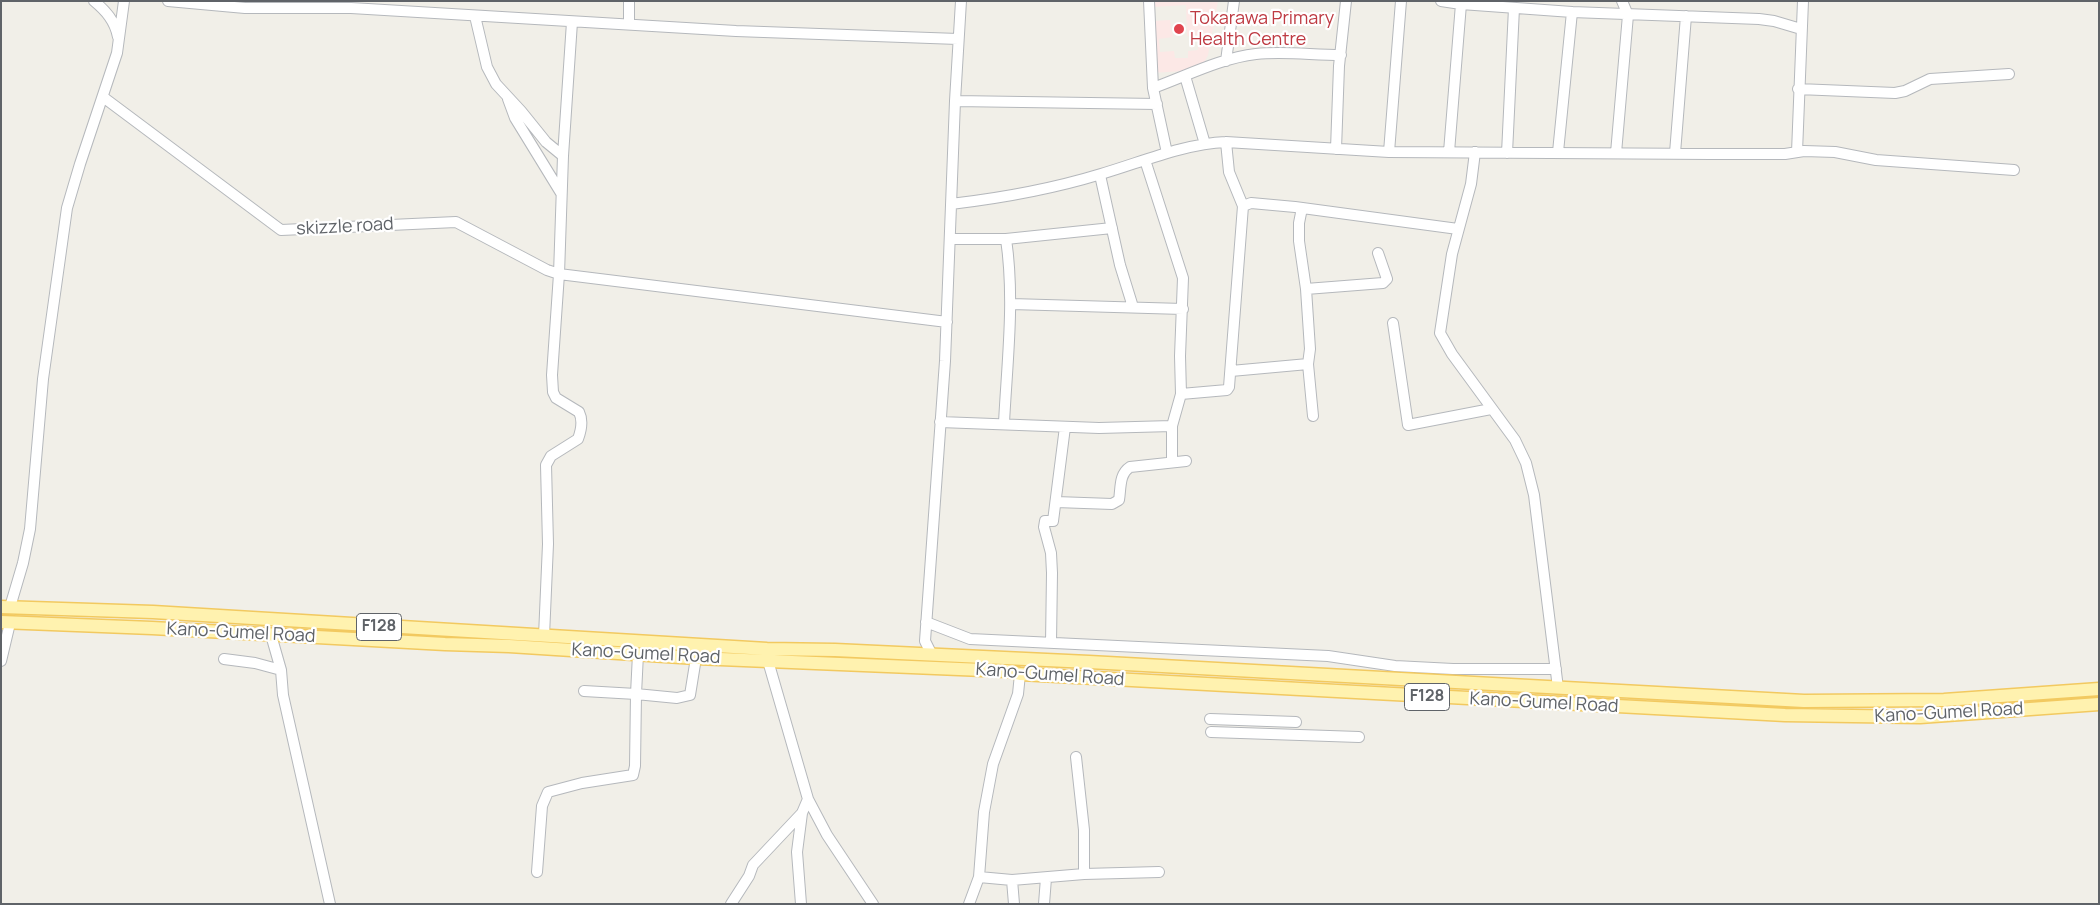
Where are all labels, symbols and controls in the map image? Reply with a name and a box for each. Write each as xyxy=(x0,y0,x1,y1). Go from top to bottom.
place label: Tokarawa Primary Health Centre xyxy=(1190,8,1334,50)
marker: Tokarawa Primary Health Centre xyxy=(1172,22,1186,36)
street label: skizzle road xyxy=(296,214,394,240)
road number: F128 xyxy=(356,614,402,640)
street label: Kano-Gumel Road xyxy=(166,618,316,648)
street label: Kano-Gumel Road xyxy=(571,639,721,669)
street label: Kano-Gumel Road xyxy=(975,659,1125,691)
road number: F128 xyxy=(1404,684,1450,710)
street label: Kano-Gumel Road xyxy=(1469,688,1619,718)
street label: Kano-Gumel Road xyxy=(1874,698,2024,728)

